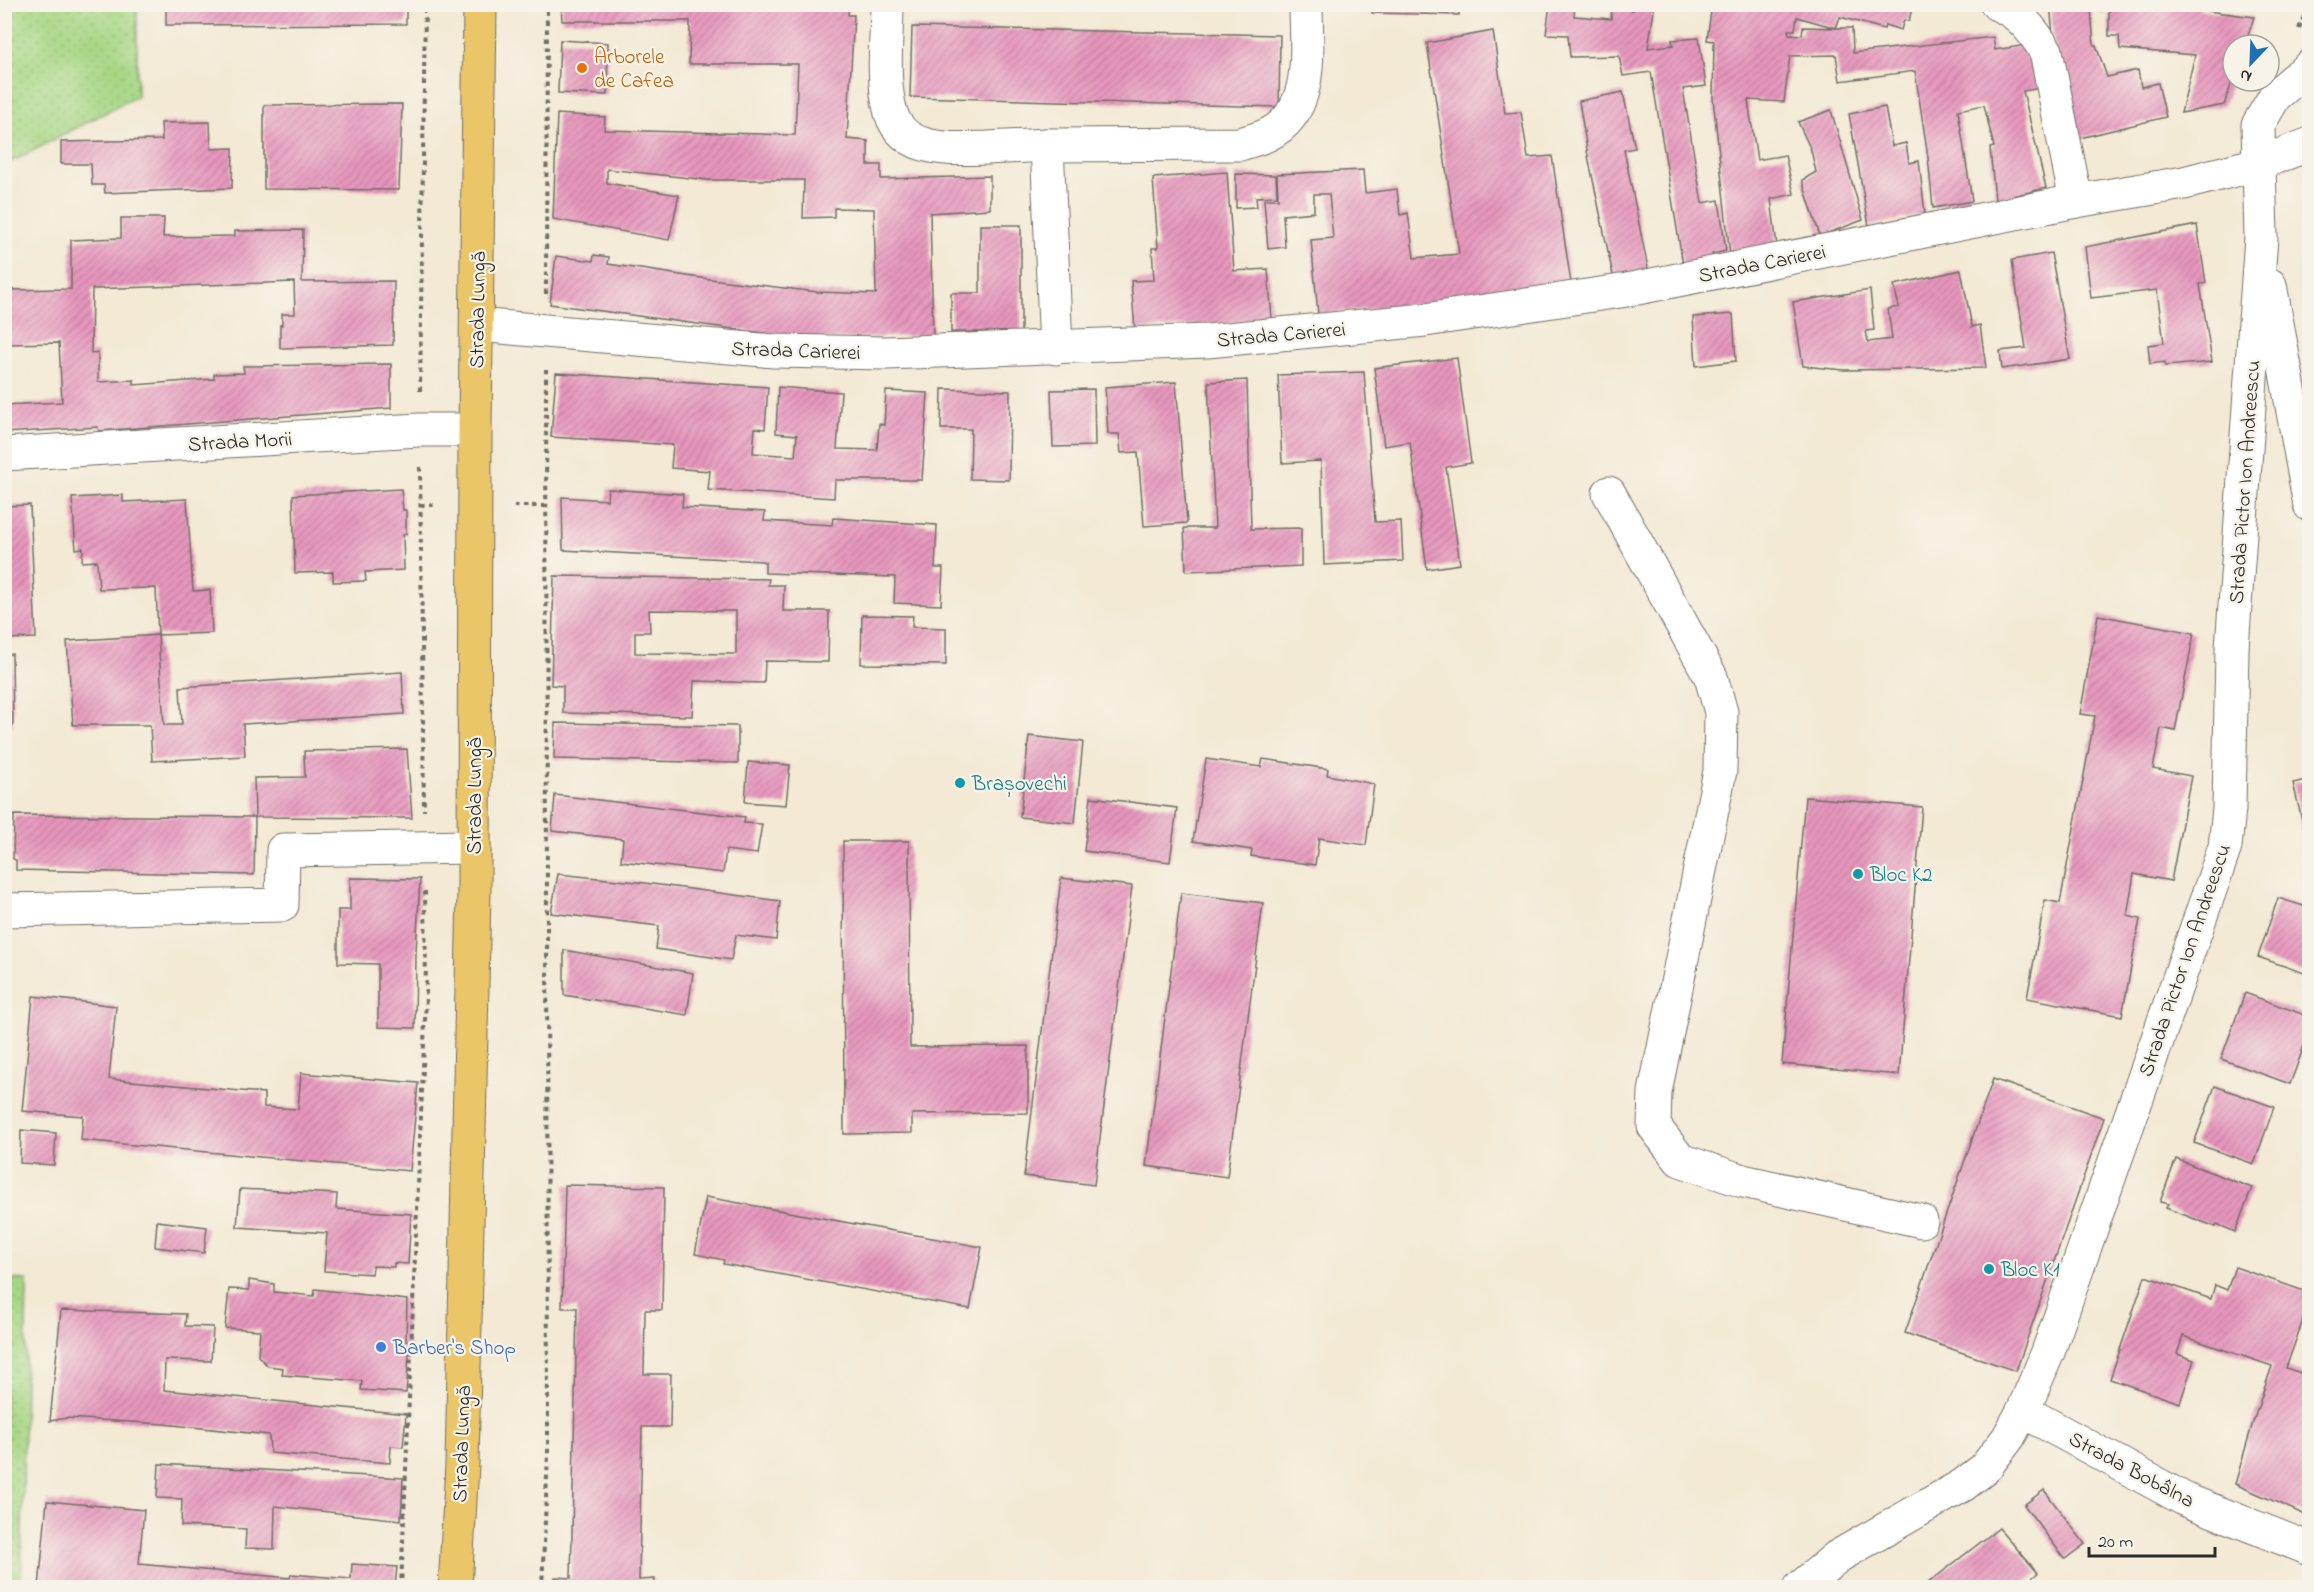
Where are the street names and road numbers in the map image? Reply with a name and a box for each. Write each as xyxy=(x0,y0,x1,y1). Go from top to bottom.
street label: Strada Carierei xyxy=(1696,238,1829,292)
street label: Strada Lungă xyxy=(463,251,497,369)
street label: Strada Carierei xyxy=(1216,315,1347,357)
street label: Strada Carierei xyxy=(731,335,861,369)
street label: Strada Pictor Ion Andreescu xyxy=(2223,359,2269,605)
street label: Strada Morii xyxy=(187,425,293,461)
street label: Strada Lungă xyxy=(461,737,493,854)
street label: Strada Pictor Ion Andreescu xyxy=(2132,840,2240,1081)
street label: Strada Lungă xyxy=(446,1385,482,1503)
street label: Strada Bobâlna xyxy=(2063,1425,2199,1517)

